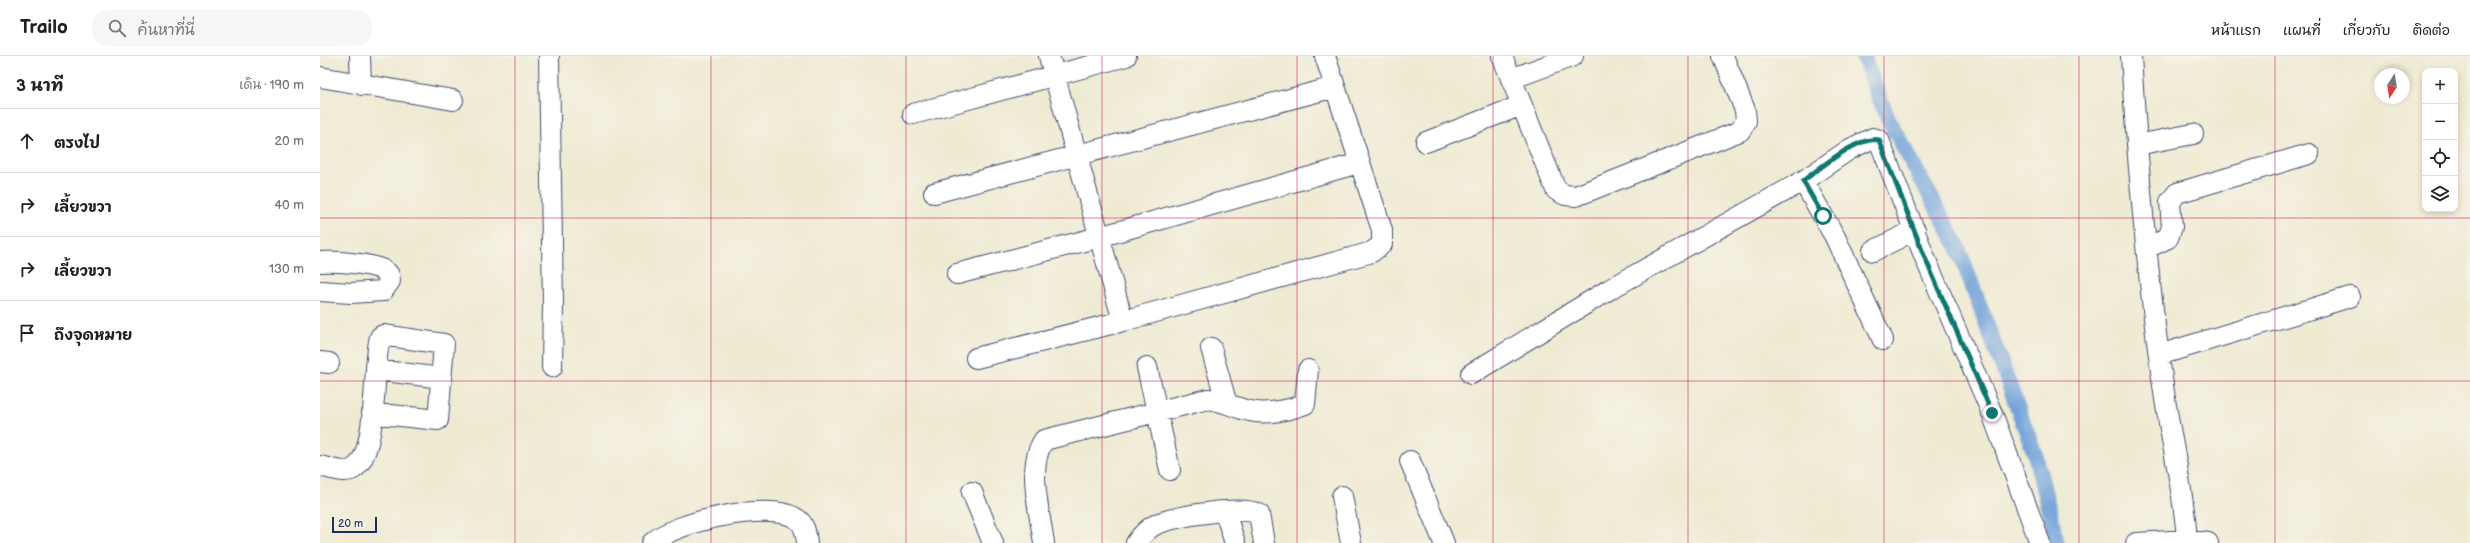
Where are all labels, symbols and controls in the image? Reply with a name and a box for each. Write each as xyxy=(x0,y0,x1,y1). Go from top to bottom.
search box xyxy=(92,10,372,46)
text: Trailo xyxy=(20,16,68,39)
icon: search xyxy=(106,17,128,39)
text: ค้นหาที่นี่ xyxy=(138,21,195,40)
text: หน้าแรก xyxy=(2211,22,2261,39)
text: แผนที่ xyxy=(2283,22,2321,39)
text: เกี่ยวกับ xyxy=(2343,22,2390,39)
text: ติดต่อ xyxy=(2412,22,2450,39)
north arrow xyxy=(2374,68,2410,104)
map controls xyxy=(2422,68,2458,212)
button: + xyxy=(2422,68,2458,104)
text: 3 นาที xyxy=(16,76,63,96)
text: เดิน · 190 m xyxy=(239,77,304,93)
button: − xyxy=(2422,104,2458,140)
icon: ahead xyxy=(16,130,38,152)
text: 20 m xyxy=(274,133,304,149)
text: ตรงไป xyxy=(54,134,100,153)
button: locate xyxy=(2422,140,2458,176)
button: layers xyxy=(2422,176,2458,212)
icon: right xyxy=(16,194,38,216)
text: 40 m xyxy=(274,197,304,213)
text: เลี้ยวขวา xyxy=(54,198,112,217)
route start xyxy=(1814,207,1832,225)
icon: right xyxy=(16,258,38,280)
text: 130 m xyxy=(269,261,304,277)
text: เลี้ยวขวา xyxy=(54,262,112,281)
icon: arrive xyxy=(16,322,38,344)
text: ถึงจุดหมาย xyxy=(54,326,132,345)
route end xyxy=(1983,404,2001,422)
scale bar xyxy=(332,515,377,534)
text: 20 m xyxy=(338,517,363,530)

